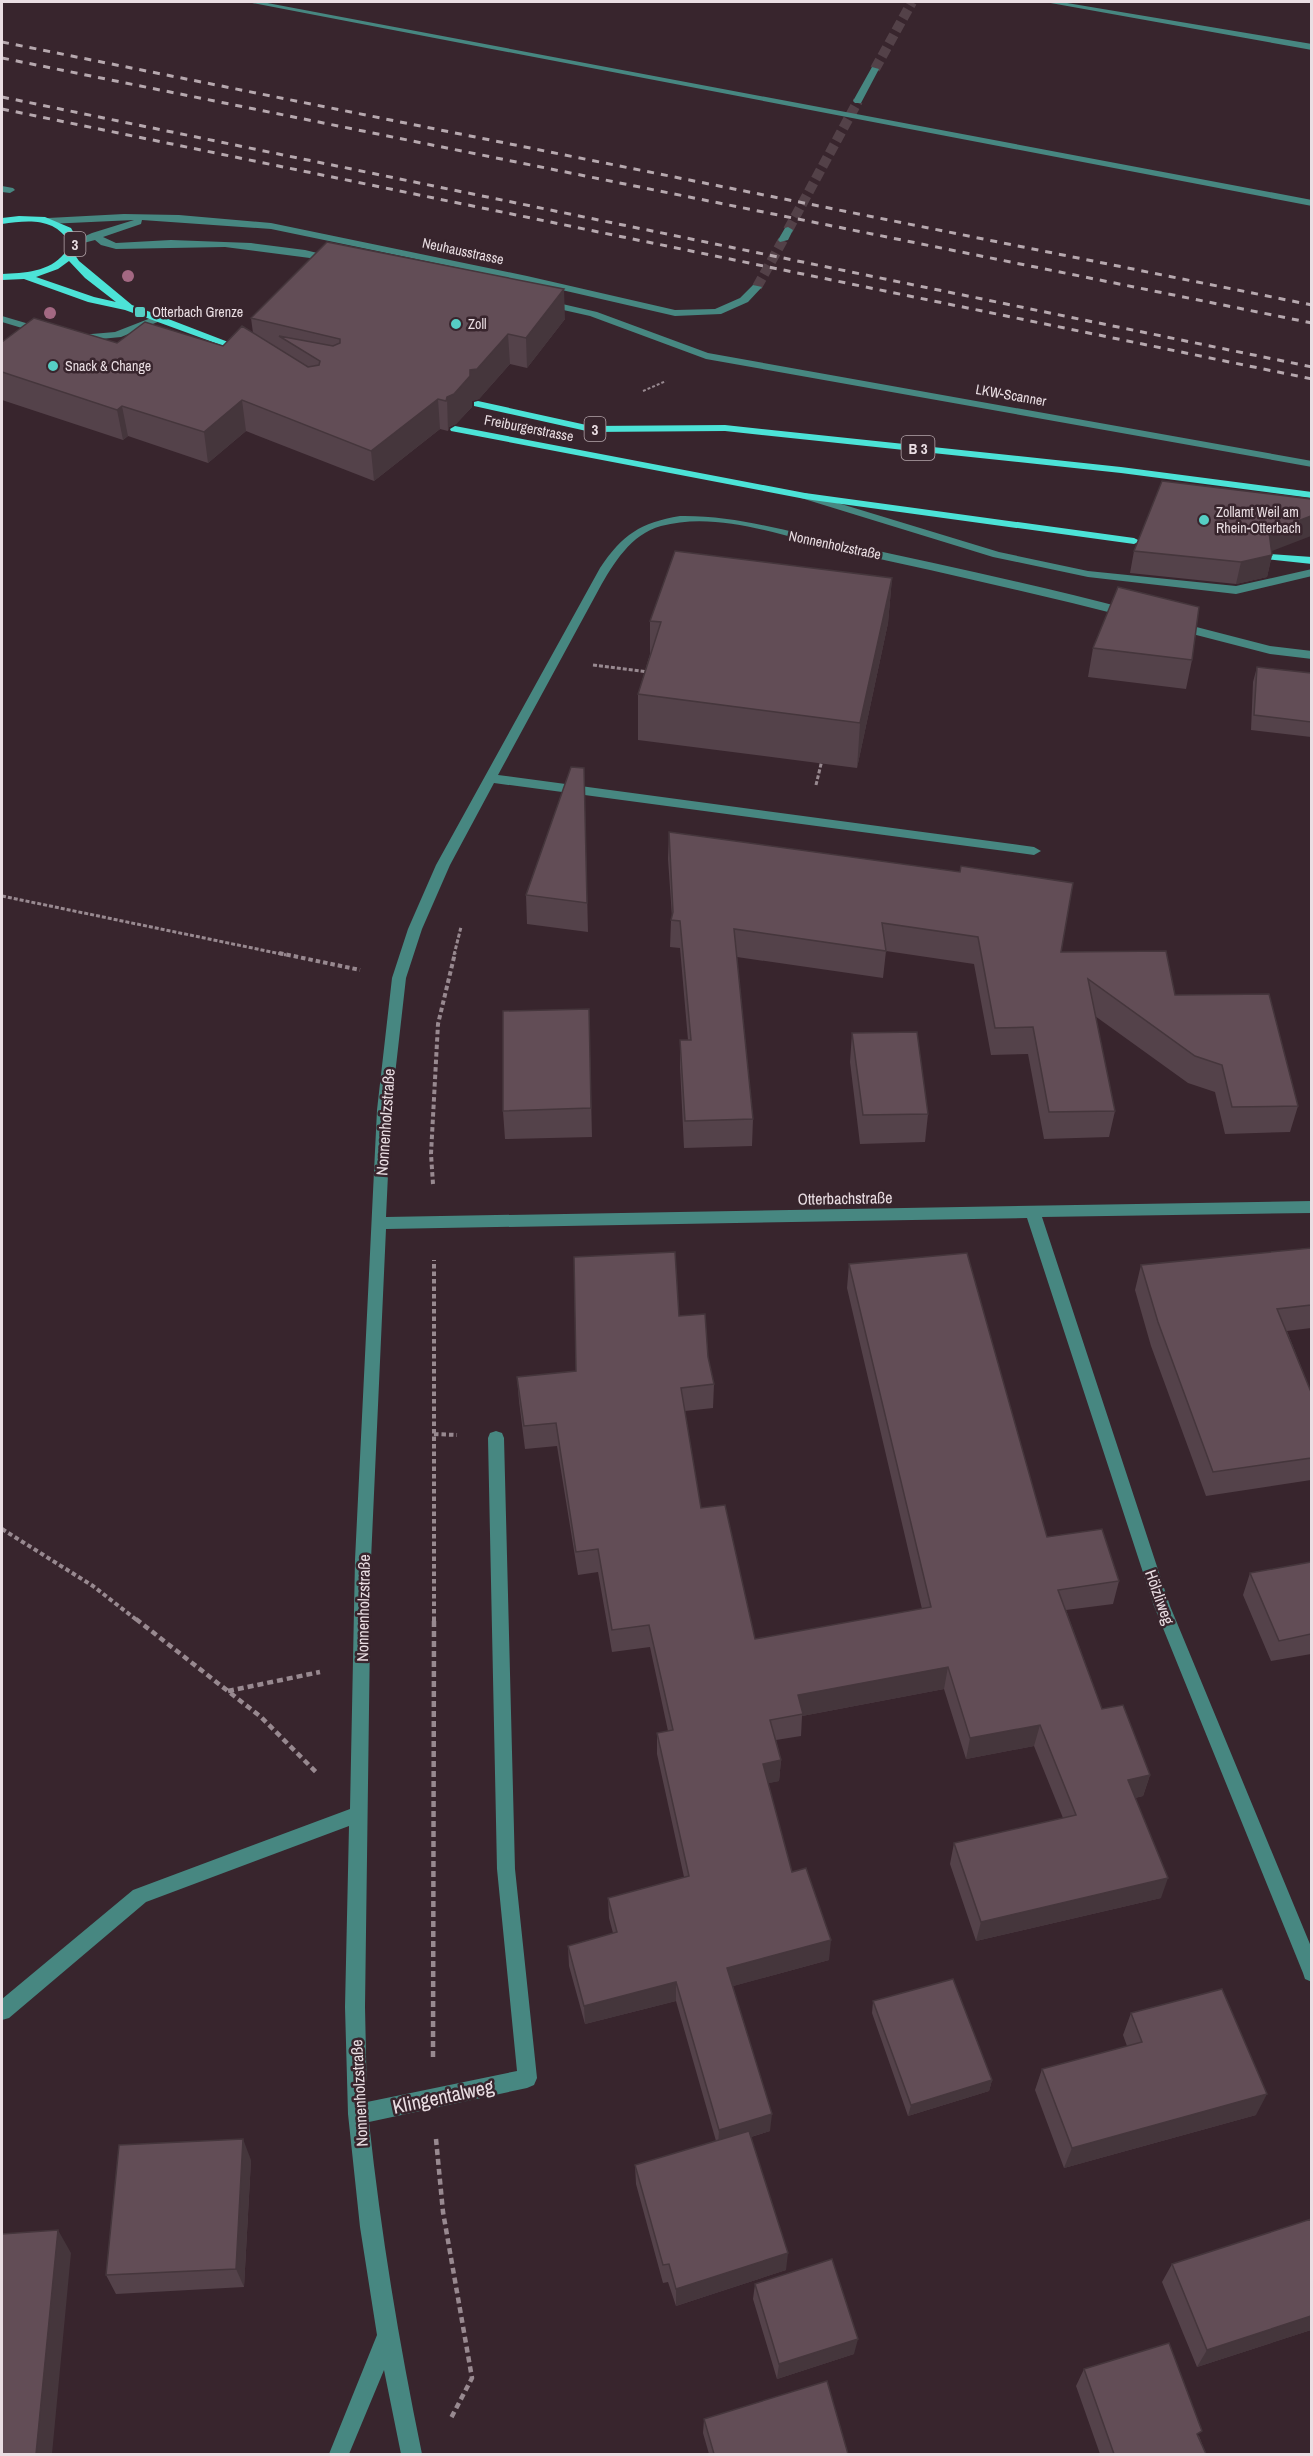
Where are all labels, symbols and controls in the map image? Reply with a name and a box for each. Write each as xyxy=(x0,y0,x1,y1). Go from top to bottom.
road number: 3 xyxy=(64,232,86,256)
street label: Neuhausstrasse xyxy=(421,234,505,268)
place label: Otterbach Grenze xyxy=(152,303,243,321)
marker: Otterbach Grenze xyxy=(133,305,147,319)
place label: Zoll xyxy=(468,315,487,333)
marker: Zoll xyxy=(449,317,463,331)
place label: Snack & Change xyxy=(65,357,151,375)
marker: Snack & Change xyxy=(46,359,60,373)
street label: LKW-Scanner xyxy=(974,380,1048,410)
street label: Freiburgerstrasse xyxy=(483,411,575,445)
road number: 3 xyxy=(584,417,606,441)
road number: B 3 xyxy=(902,436,934,460)
place label: Zollamt Weil am Rhein-Otterbach xyxy=(1216,503,1301,537)
marker: Zollamt Weil am Rhein-Otterbach xyxy=(1197,513,1211,527)
street label: Nonnenholzstraße xyxy=(787,526,883,564)
street label: Nonnenholzstraße xyxy=(370,1068,400,1176)
street label: Otterbachstraße xyxy=(797,1186,893,1210)
street label: Nonnenholzstraße xyxy=(351,1554,375,1662)
street label: Hölzliweg xyxy=(1140,1567,1180,1628)
street label: Nonnenholzstraße xyxy=(345,2039,373,2147)
street label: Klingentalweg xyxy=(390,2072,496,2120)

